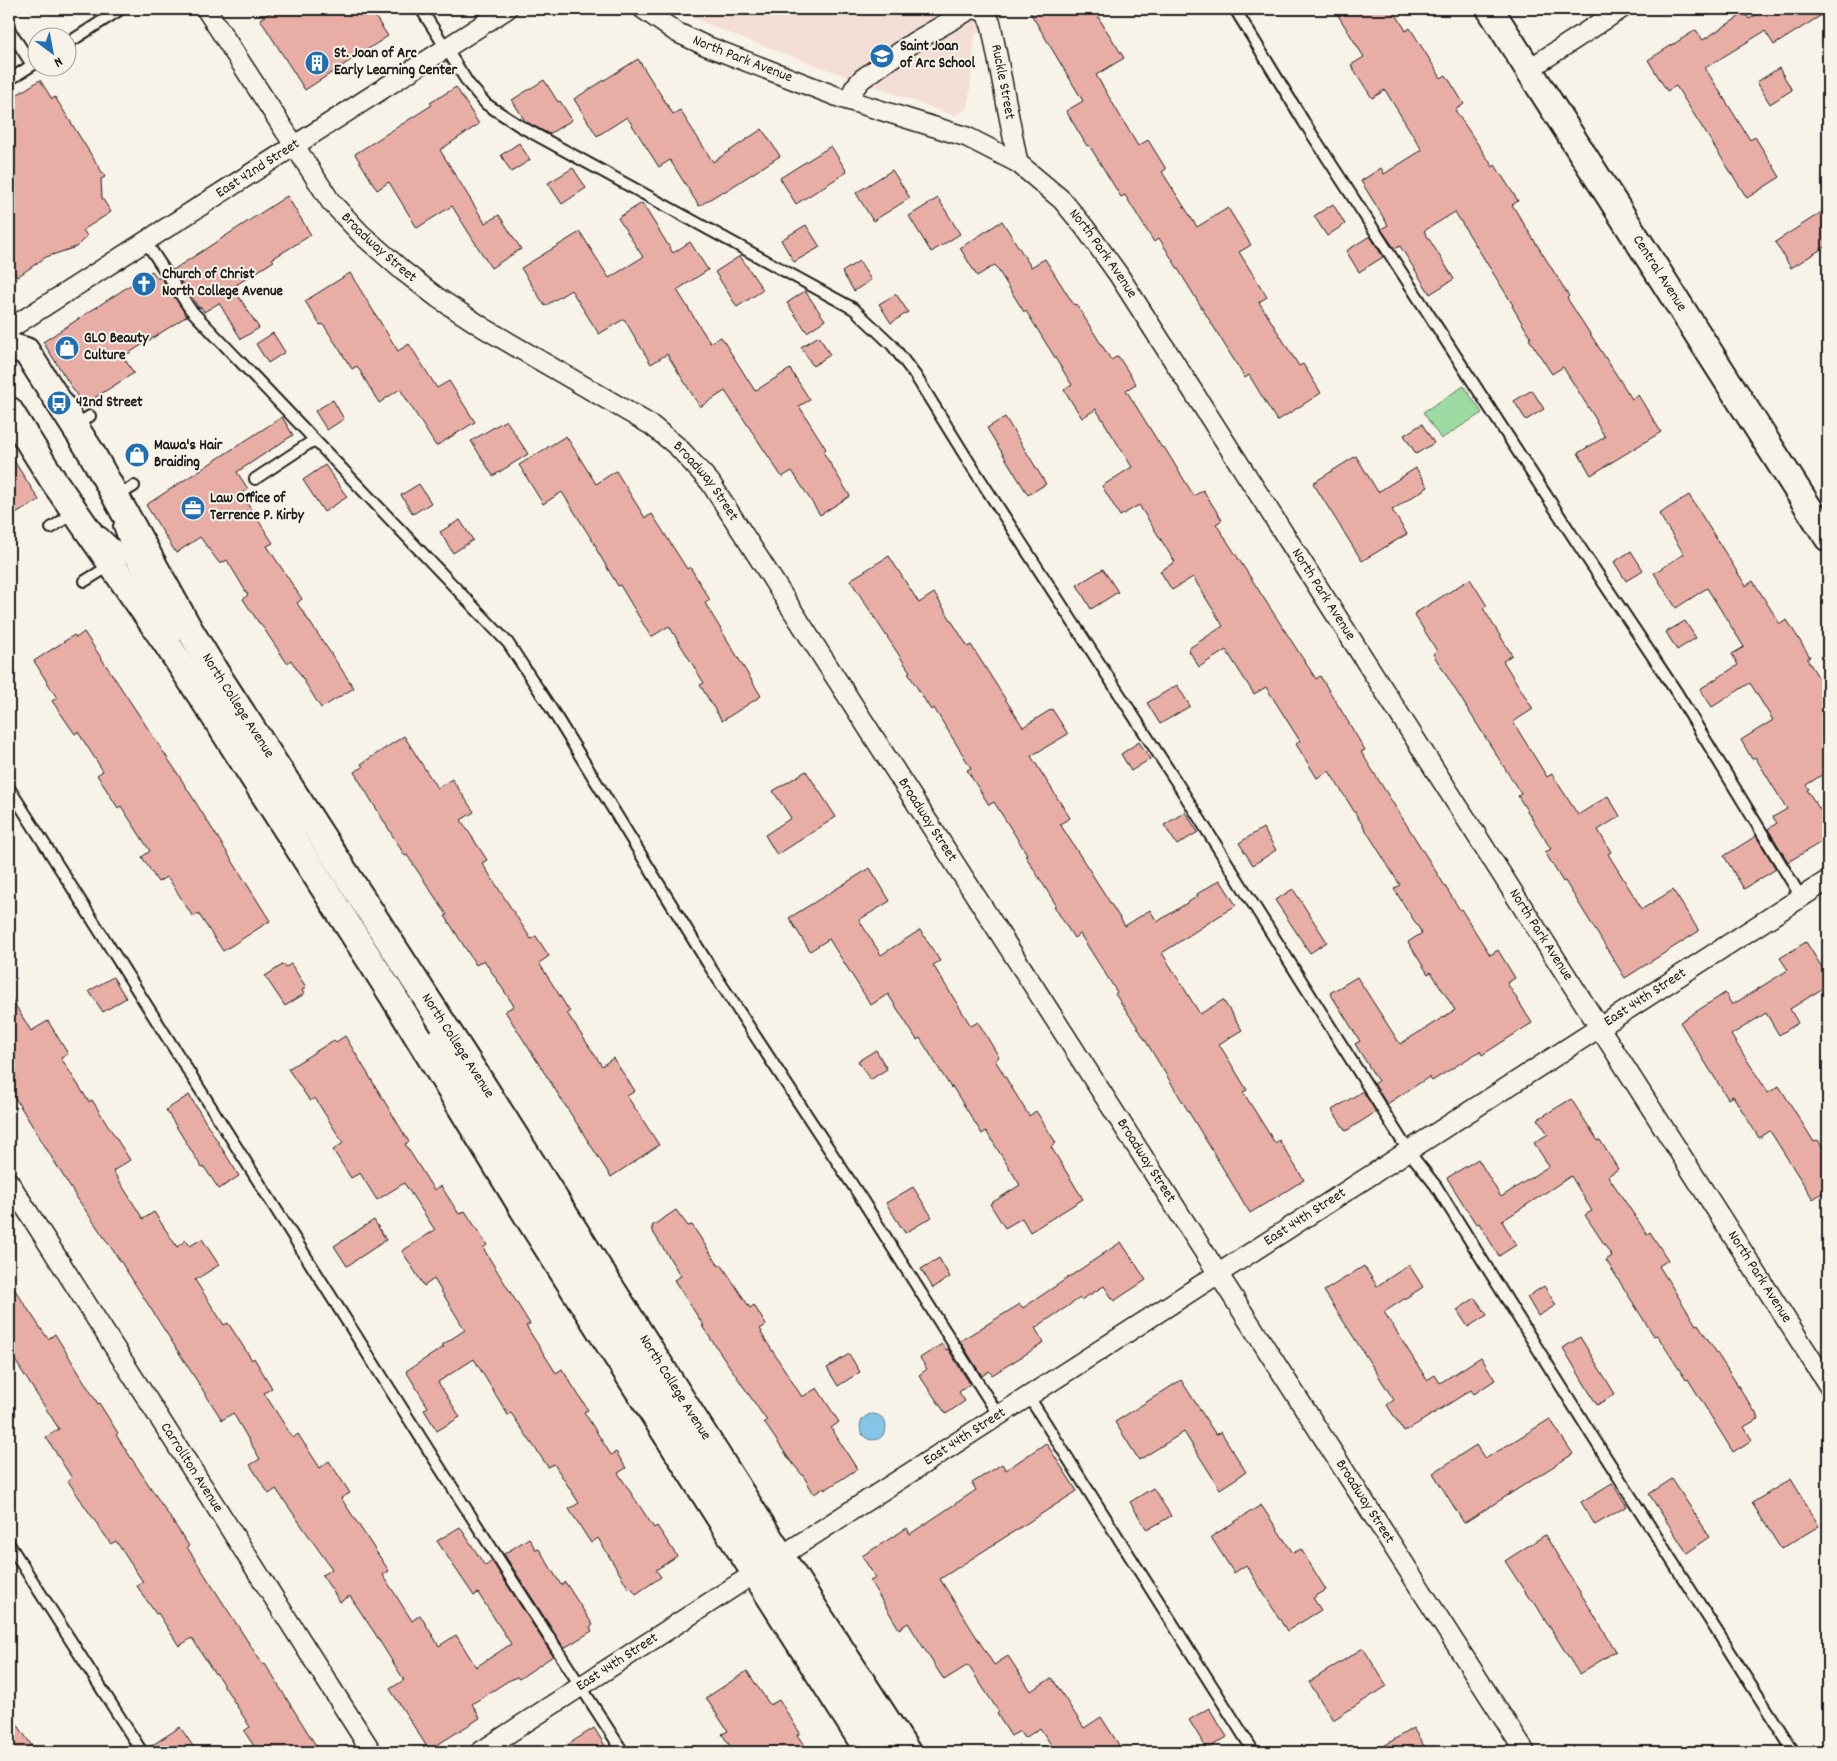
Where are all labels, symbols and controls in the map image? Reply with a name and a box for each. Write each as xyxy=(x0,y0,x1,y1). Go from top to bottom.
north arrow xyxy=(28,28,78,78)
street label: North Park Avenue xyxy=(689,30,796,89)
place label: Saint Joan of Arc School xyxy=(900,36,975,75)
place label: St. Joan of Arc Early Learning Center xyxy=(334,43,458,82)
school or university icon: Saint Joan of Arc School xyxy=(869,43,895,69)
street label: Ruckle Street xyxy=(984,43,1020,122)
building icon: St. Joan of Arc Early Learning Center xyxy=(304,50,330,76)
text: N xyxy=(50,51,66,72)
street label: East 42nd Street xyxy=(212,134,305,204)
street label: North Park Avenue xyxy=(1063,204,1142,303)
street label: Broadway Street xyxy=(335,208,421,289)
street label: Central Avenue xyxy=(1626,231,1692,317)
place label: Church of Christ North College Avenue xyxy=(162,264,283,303)
church icon: Church of Christ North College Avenue xyxy=(131,271,157,297)
place label: GLO Beauty Culture xyxy=(84,328,150,367)
shop icon: GLO Beauty Culture xyxy=(54,335,80,361)
bus stop icon: 42nd Street xyxy=(46,390,72,416)
place label: 42nd Street xyxy=(76,392,143,414)
place label: Mawa's Hair Braiding xyxy=(154,435,223,474)
street label: Broadway Street xyxy=(668,436,744,526)
shop icon: Mawa's Hair Braiding xyxy=(124,442,150,468)
place label: Law Office of Terrence P. Kirby xyxy=(210,488,305,527)
office icon: Law Office of Terrence P. Kirby xyxy=(180,495,206,521)
street label: North Park Avenue xyxy=(1285,544,1361,645)
street label: North College Avenue xyxy=(195,649,280,763)
street label: Broadway Street xyxy=(892,774,962,867)
street label: North Park Avenue xyxy=(1503,885,1578,986)
street label: East 44th Street xyxy=(1600,963,1691,1033)
street label: North College Avenue xyxy=(415,989,500,1103)
street label: Broadway Street xyxy=(1110,1115,1181,1208)
street label: East 44th Street xyxy=(1260,1183,1351,1252)
street label: North Park Avenue xyxy=(1721,1227,1797,1328)
street label: North College Avenue xyxy=(633,1331,716,1445)
street label: East 44th Street xyxy=(920,1402,1011,1472)
street label: Carrollton Avenue xyxy=(154,1419,228,1518)
street label: Broadway Street xyxy=(1329,1455,1400,1549)
street label: East 44th Street xyxy=(572,1627,663,1697)

